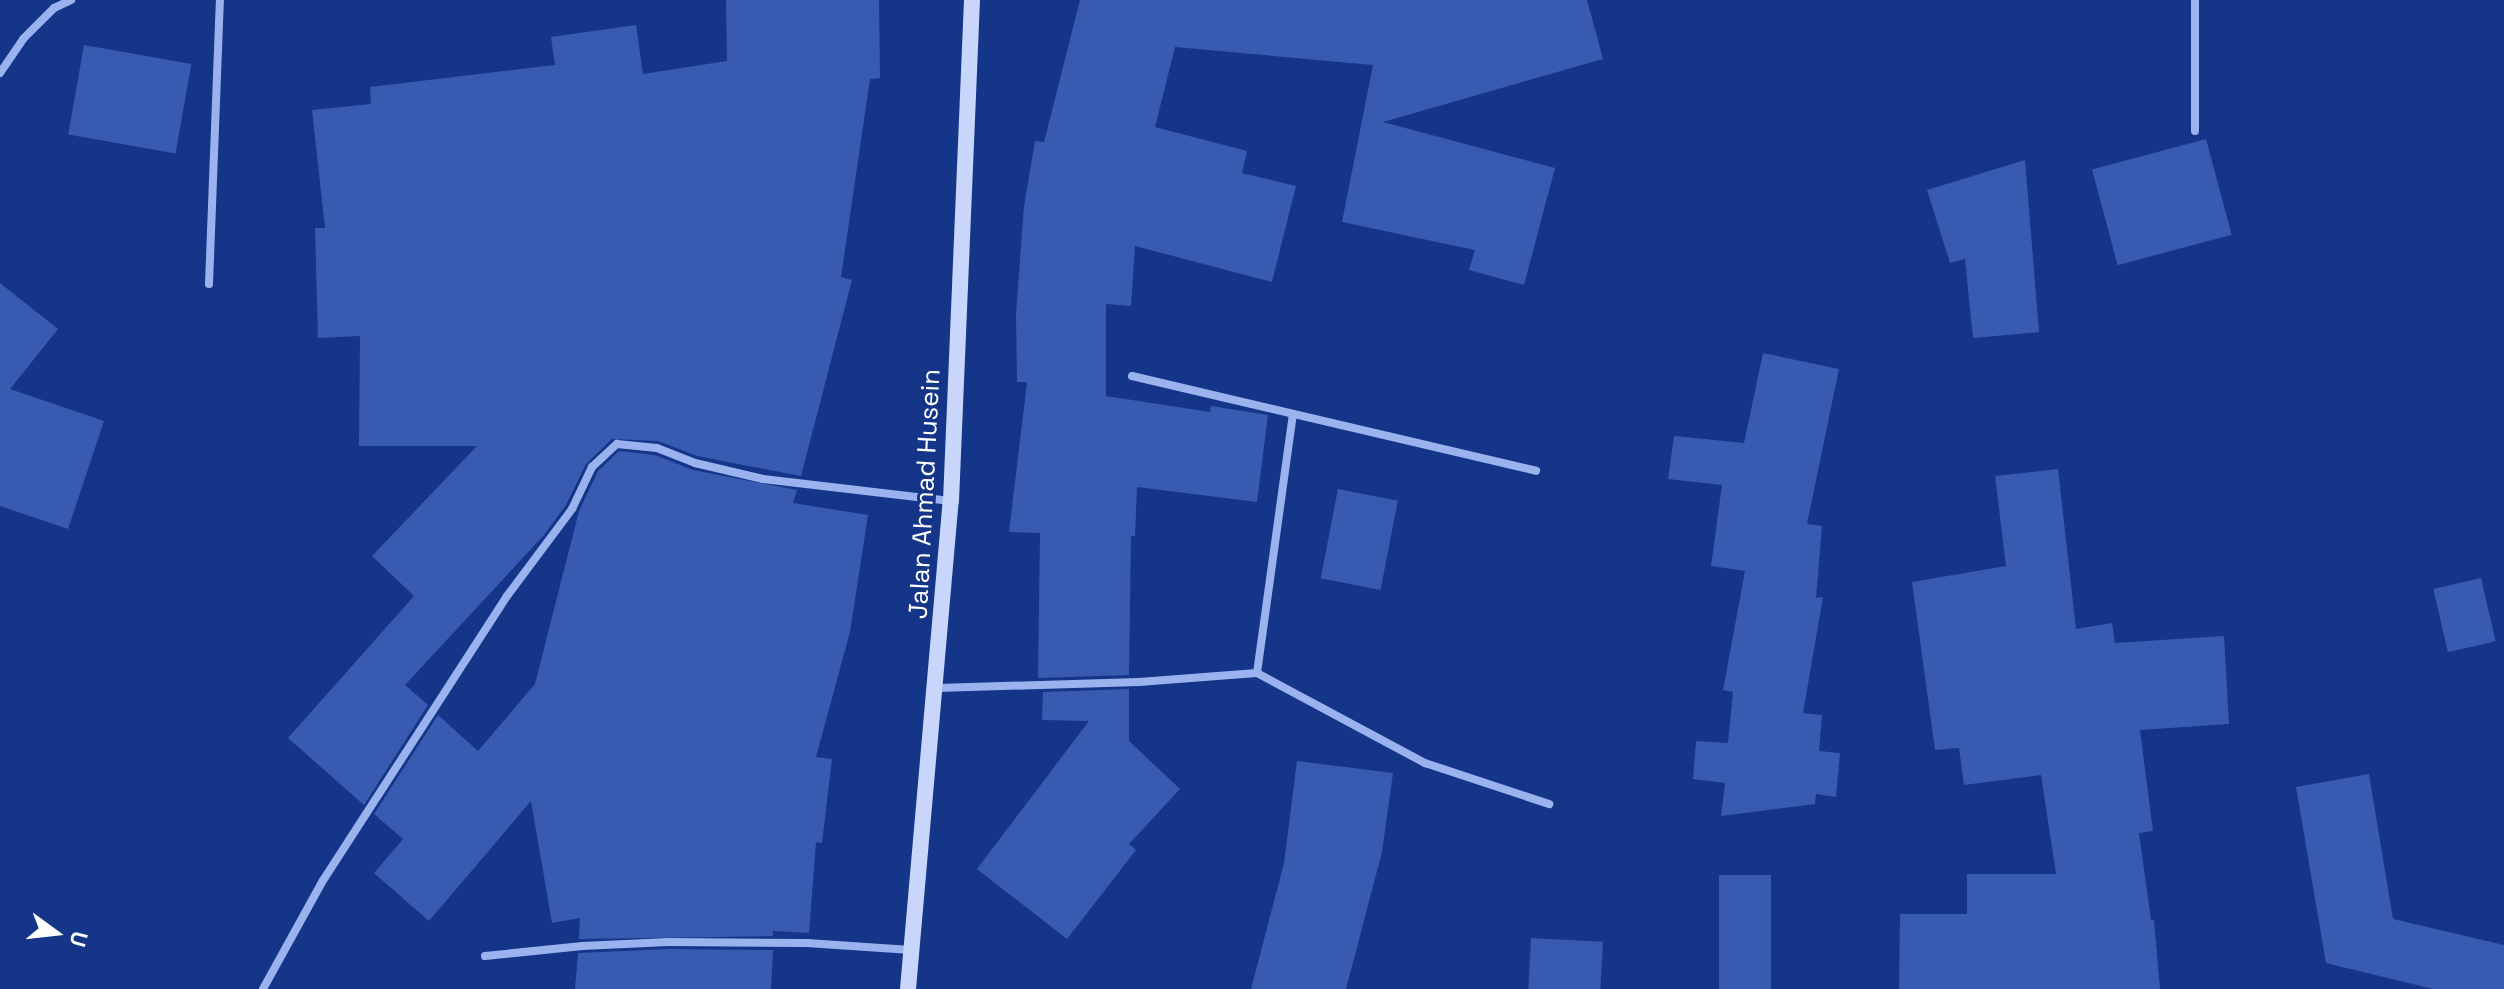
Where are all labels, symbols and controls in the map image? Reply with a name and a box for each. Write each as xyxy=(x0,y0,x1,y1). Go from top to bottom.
street label: Jalan Ahmad Husein xyxy=(903,368,947,620)
north arrow xyxy=(16,893,96,973)
text: U xyxy=(64,928,95,950)

